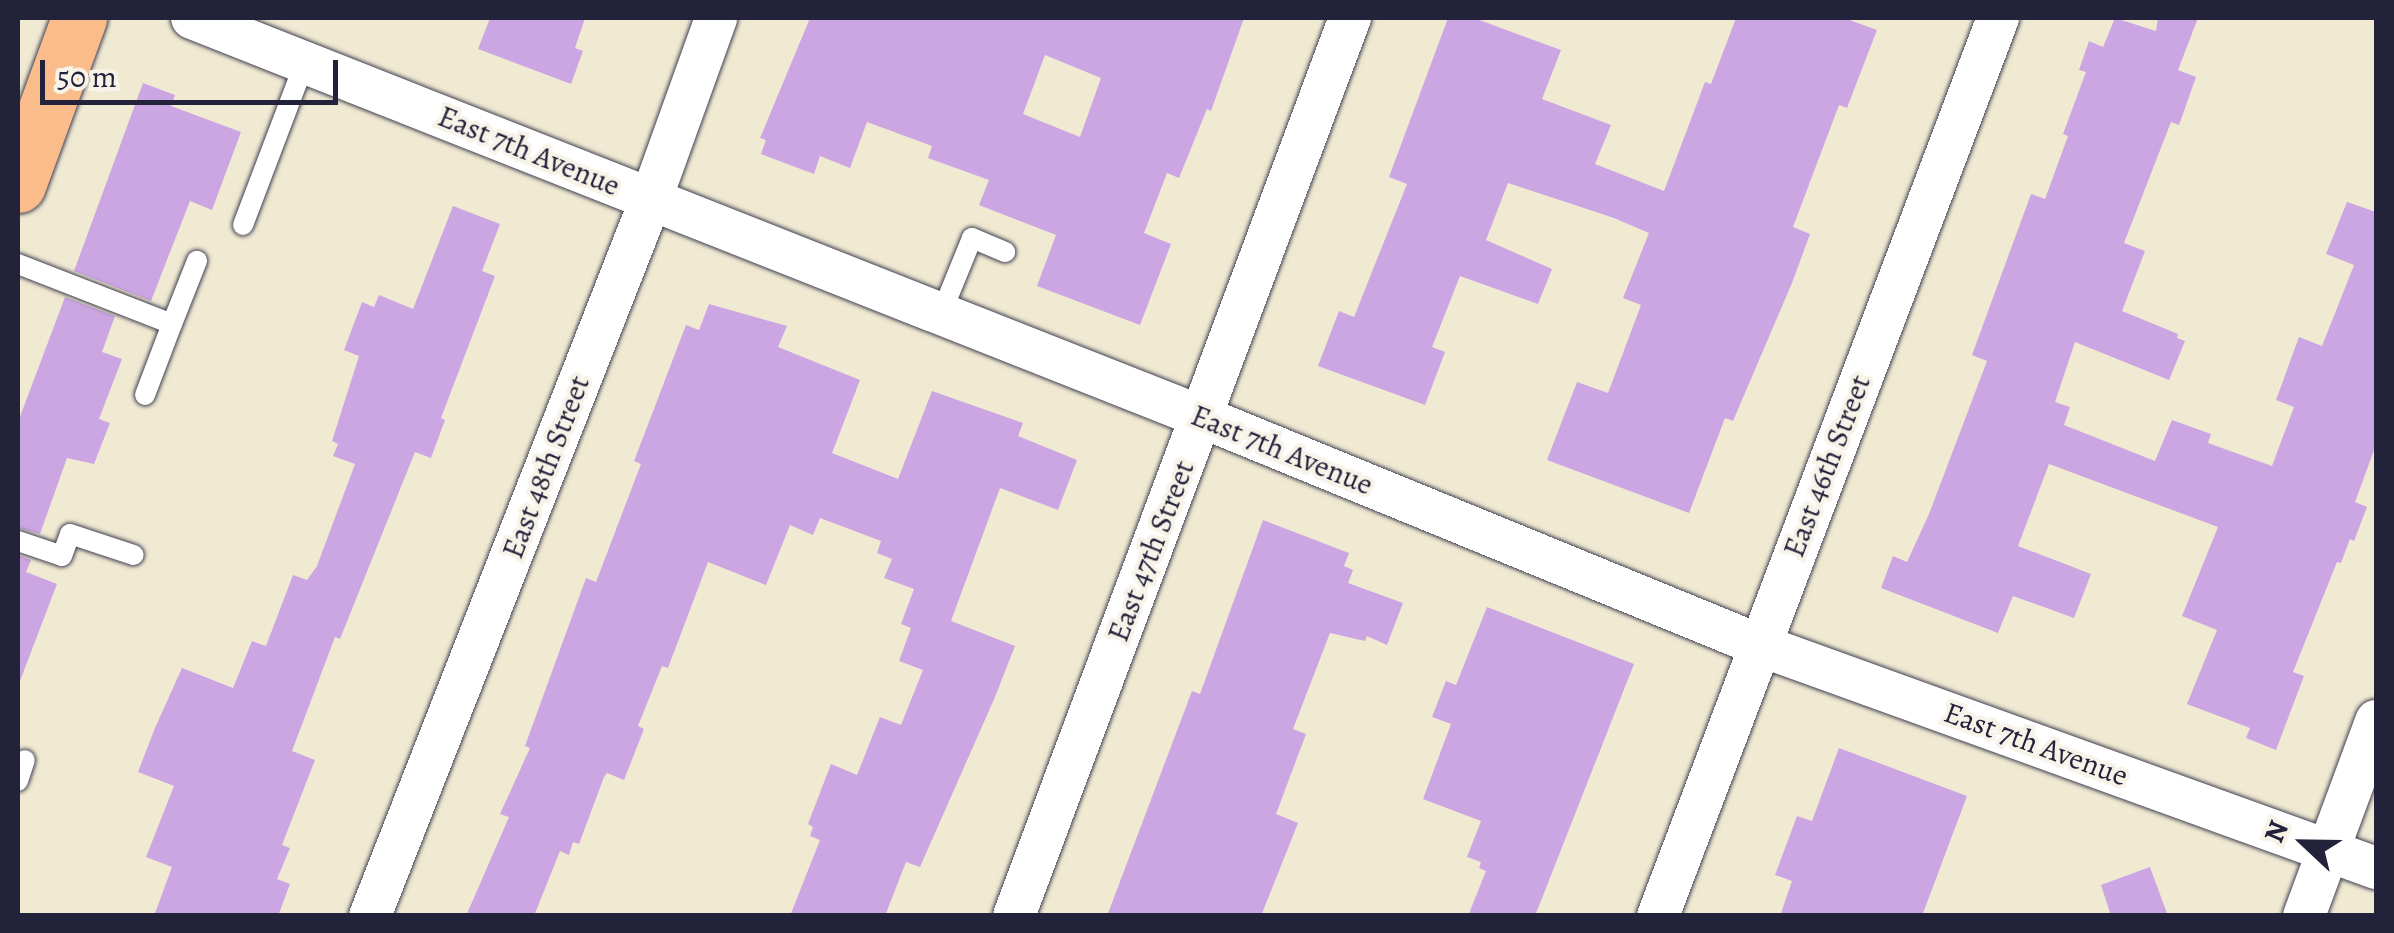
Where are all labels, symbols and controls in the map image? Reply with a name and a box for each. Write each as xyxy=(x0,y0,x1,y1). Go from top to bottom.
scale bar xyxy=(45,40,342,102)
text: 50 m xyxy=(57,57,117,97)
street label: East 7th Avenue xyxy=(433,98,625,204)
street label: East 46th Street xyxy=(1776,370,1878,562)
street label: East 48th Street xyxy=(495,371,597,563)
street label: East 7th Avenue xyxy=(1186,397,1378,503)
street label: East 47th Street xyxy=(1100,455,1202,647)
street label: East 7th Avenue xyxy=(1939,694,2133,794)
north arrow xyxy=(2254,793,2354,893)
text: N xyxy=(2255,815,2298,848)

